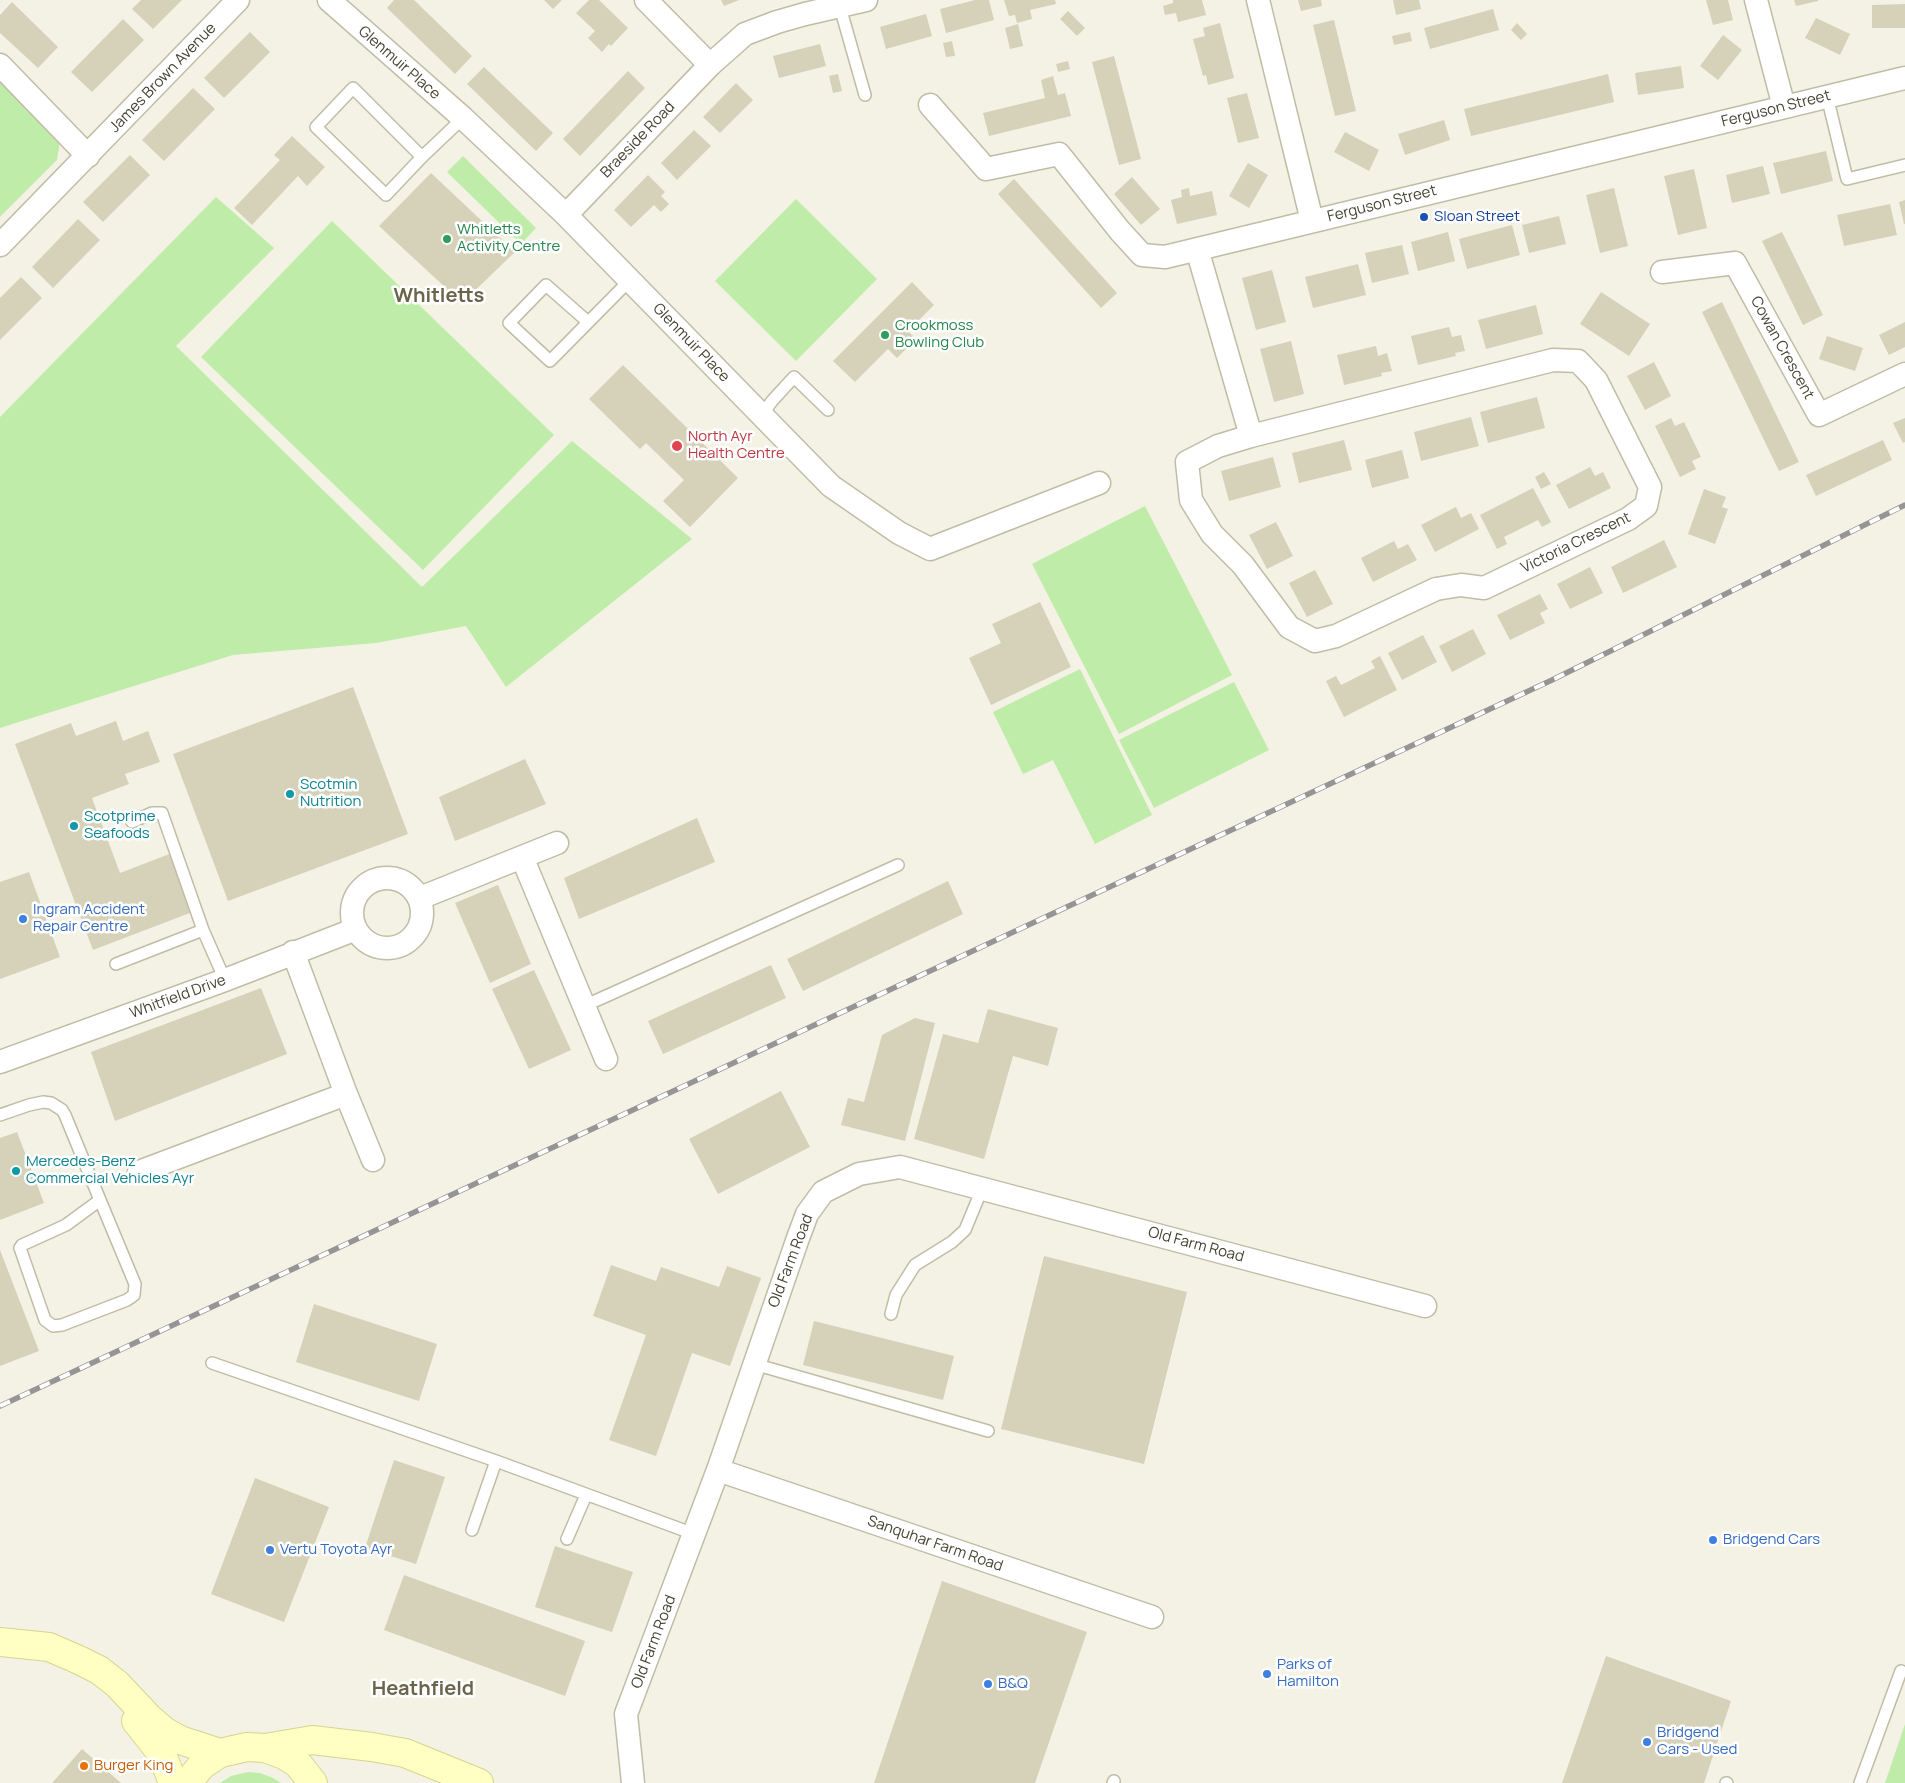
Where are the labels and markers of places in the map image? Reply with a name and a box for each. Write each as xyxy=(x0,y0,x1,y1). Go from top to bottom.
place label: Sloan Street xyxy=(1434,208,1520,226)
marker: Sloan Street xyxy=(1418,211,1430,223)
place label: Whitletts Activity Centre xyxy=(457,221,560,256)
marker: Whitletts Activity Centre xyxy=(441,233,453,245)
place label: Crookmoss Bowling Club xyxy=(895,317,984,352)
marker: Crookmoss Bowling Club xyxy=(879,329,891,341)
place label: North Ayr Health Centre xyxy=(688,428,785,463)
marker: North Ayr Health Centre xyxy=(670,439,684,453)
place label: Scotmin Nutrition xyxy=(300,776,361,811)
marker: Scotmin Nutrition xyxy=(284,788,296,800)
place label: Scotprime Seafoods xyxy=(84,808,155,843)
marker: Scotprime Seafoods xyxy=(68,820,80,832)
place label: Ingram Accident Repair Centre xyxy=(33,901,145,936)
marker: Ingram Accident Repair Centre xyxy=(17,913,29,925)
place label: Mercedes-Benz Commercial Vehicles Ayr xyxy=(26,1153,194,1188)
marker: Mercedes-Benz Commercial Vehicles Ayr xyxy=(10,1165,22,1177)
place label: Bridgend Cars xyxy=(1723,1531,1820,1549)
marker: Bridgend Cars xyxy=(1707,1534,1719,1546)
place label: Vertu Toyota Ayr xyxy=(280,1541,392,1559)
marker: Vertu Toyota Ayr xyxy=(264,1544,276,1556)
place label: Parks of Hamilton xyxy=(1277,1656,1339,1691)
marker: Parks of Hamilton xyxy=(1261,1668,1273,1680)
place label: B&Q xyxy=(998,1675,1028,1693)
marker: B&Q xyxy=(982,1678,994,1690)
place label: Bridgend Cars - Used xyxy=(1657,1724,1737,1759)
marker: Bridgend Cars - Used xyxy=(1641,1736,1653,1748)
place label: Burger King xyxy=(94,1757,173,1775)
marker: Burger King xyxy=(78,1760,90,1772)

